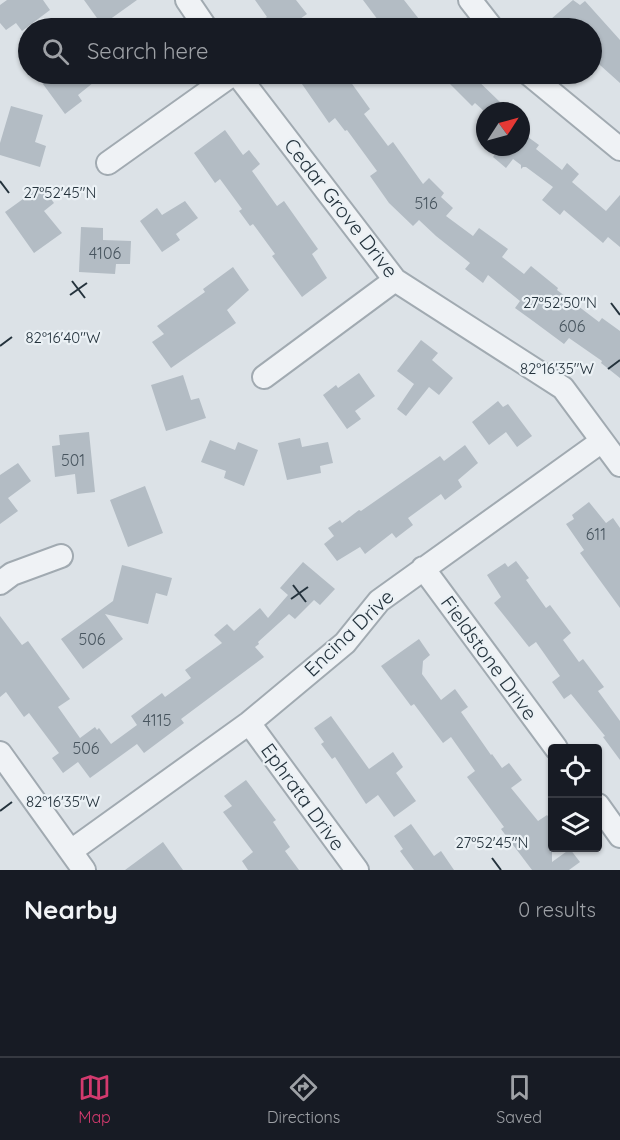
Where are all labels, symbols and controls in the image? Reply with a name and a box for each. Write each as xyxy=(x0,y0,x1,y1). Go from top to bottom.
search box xyxy=(18,18,602,84)
icon: search xyxy=(39,35,72,68)
text: Search here xyxy=(87,37,208,65)
north arrow xyxy=(476,102,530,156)
street label: Cedar Grove Drive xyxy=(279,133,404,282)
text: 27°52'45"N xyxy=(24,183,96,202)
house number: 516 xyxy=(414,193,438,213)
house number: 4106 xyxy=(89,243,122,263)
text: 27°52'50"N xyxy=(523,293,597,312)
house number: 606 xyxy=(559,316,586,336)
text: 82°16'40"W xyxy=(26,328,101,347)
text: 82°16'35"W xyxy=(520,359,595,378)
house number: 501 xyxy=(61,450,85,470)
house number: 611 xyxy=(586,524,606,544)
street label: Encina Drive xyxy=(299,584,399,682)
street label: Fieldstone Drive xyxy=(436,590,543,725)
house number: 506 xyxy=(79,629,106,649)
house number: 4115 xyxy=(143,710,171,730)
house number: 506 xyxy=(73,738,100,758)
street label: Ephrata Drive xyxy=(256,738,351,855)
map controls xyxy=(548,744,602,852)
button: locate xyxy=(548,744,602,798)
text: 82°16'35"W xyxy=(26,792,101,811)
button: layers xyxy=(548,798,602,852)
text: 27°52'45"N xyxy=(456,833,528,852)
text: Nearby xyxy=(24,893,118,926)
text: 0 results xyxy=(518,897,596,922)
tab: Map xyxy=(78,1071,111,1127)
tab: Directions xyxy=(267,1071,340,1127)
tab: Saved xyxy=(496,1071,542,1127)

